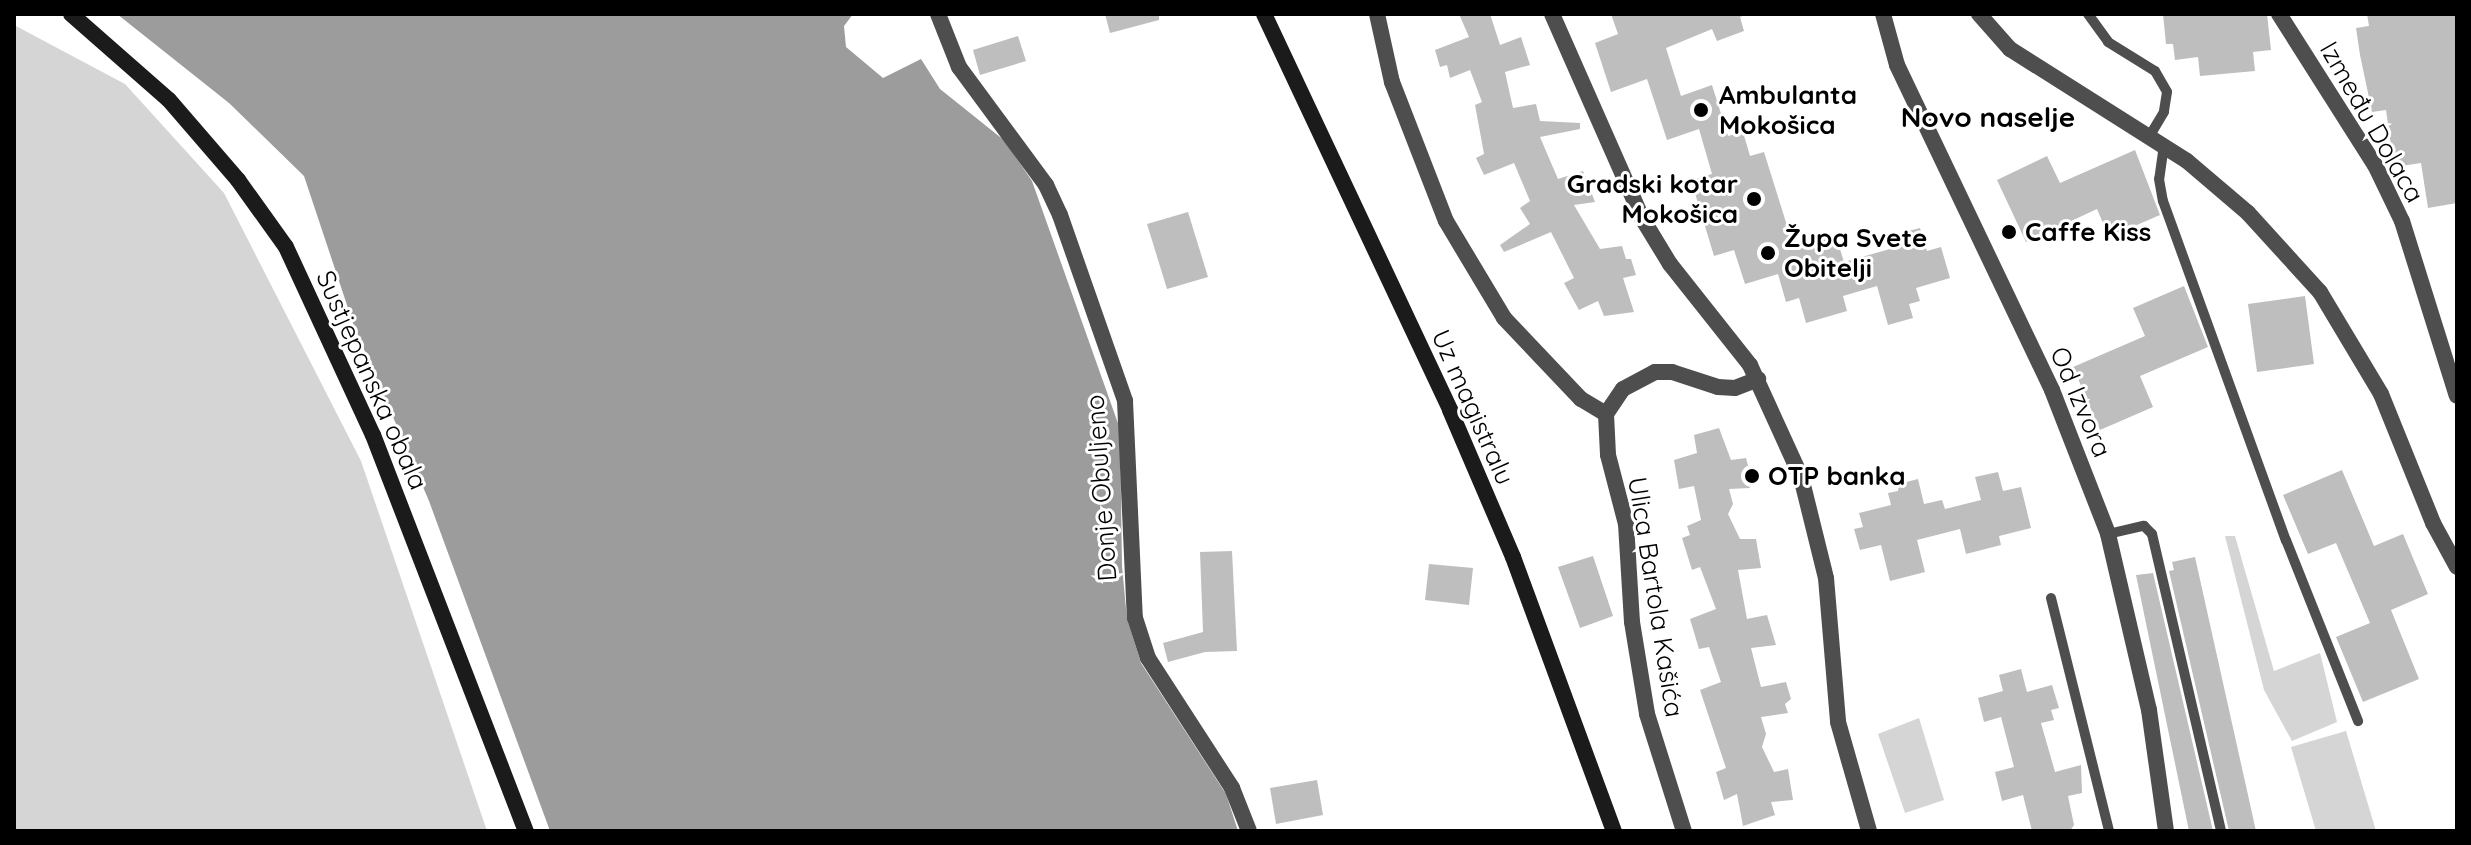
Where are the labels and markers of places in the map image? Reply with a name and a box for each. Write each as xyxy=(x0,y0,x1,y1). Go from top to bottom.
place label: Ambulanta Mokošica xyxy=(1719,79,1857,140)
marker: Ambulanta Mokošica xyxy=(1690,99,1712,121)
place label: Gradski kotar Mokošica xyxy=(1567,168,1738,230)
marker: Gradski kotar Mokošica xyxy=(1745,190,1763,208)
place label: Caffe Kiss xyxy=(2025,216,2151,248)
place label: Župa Svete Obitelji xyxy=(1784,222,1927,284)
marker: Caffe Kiss xyxy=(2000,223,2018,241)
marker: Župa Svete Obitelji xyxy=(1759,244,1777,262)
place label: OTP banka xyxy=(1768,460,1906,492)
marker: OTP banka xyxy=(1743,467,1761,485)

